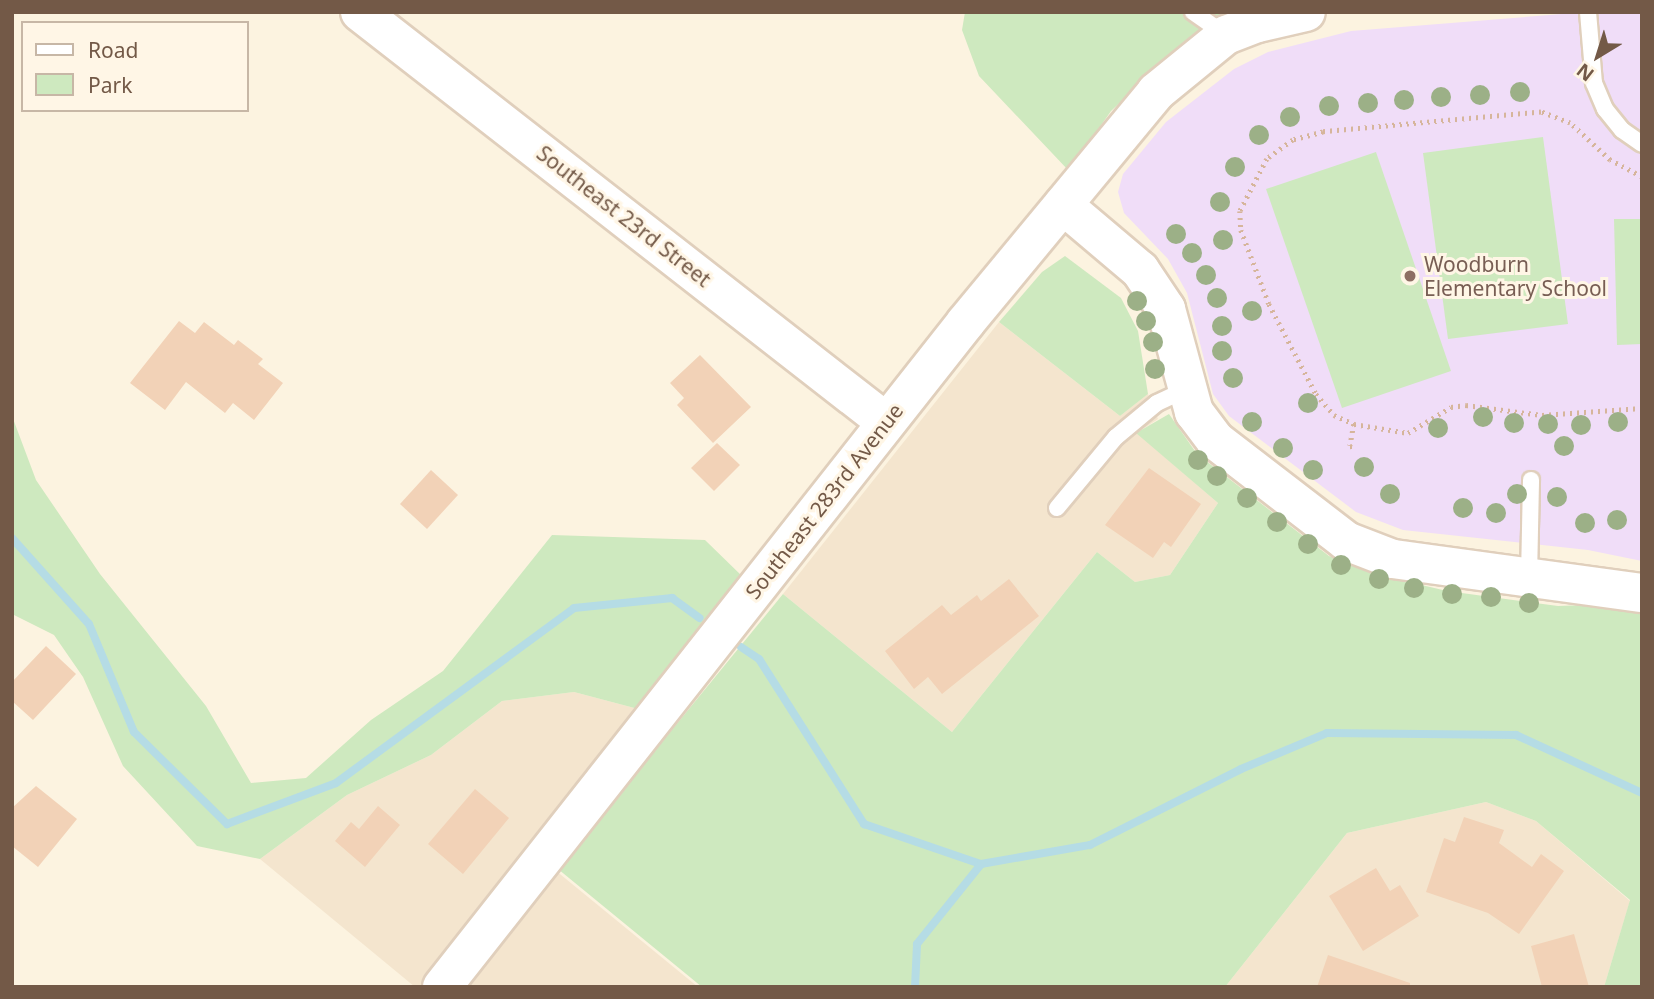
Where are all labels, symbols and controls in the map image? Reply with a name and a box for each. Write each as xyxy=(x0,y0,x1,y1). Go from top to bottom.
legend xyxy=(21,21,248,112)
north arrow xyxy=(1563,21,1633,91)
text: Road xyxy=(88,36,138,64)
text: N xyxy=(1571,58,1599,88)
text: Park xyxy=(88,71,132,99)
street label: Southeast 23rd Street xyxy=(532,140,716,292)
place label: Woodburn Elementary School xyxy=(1424,251,1607,301)
marker: Woodburn Elementary School xyxy=(1402,268,1418,284)
street label: Southeast 283rd Avenue xyxy=(740,398,908,604)

